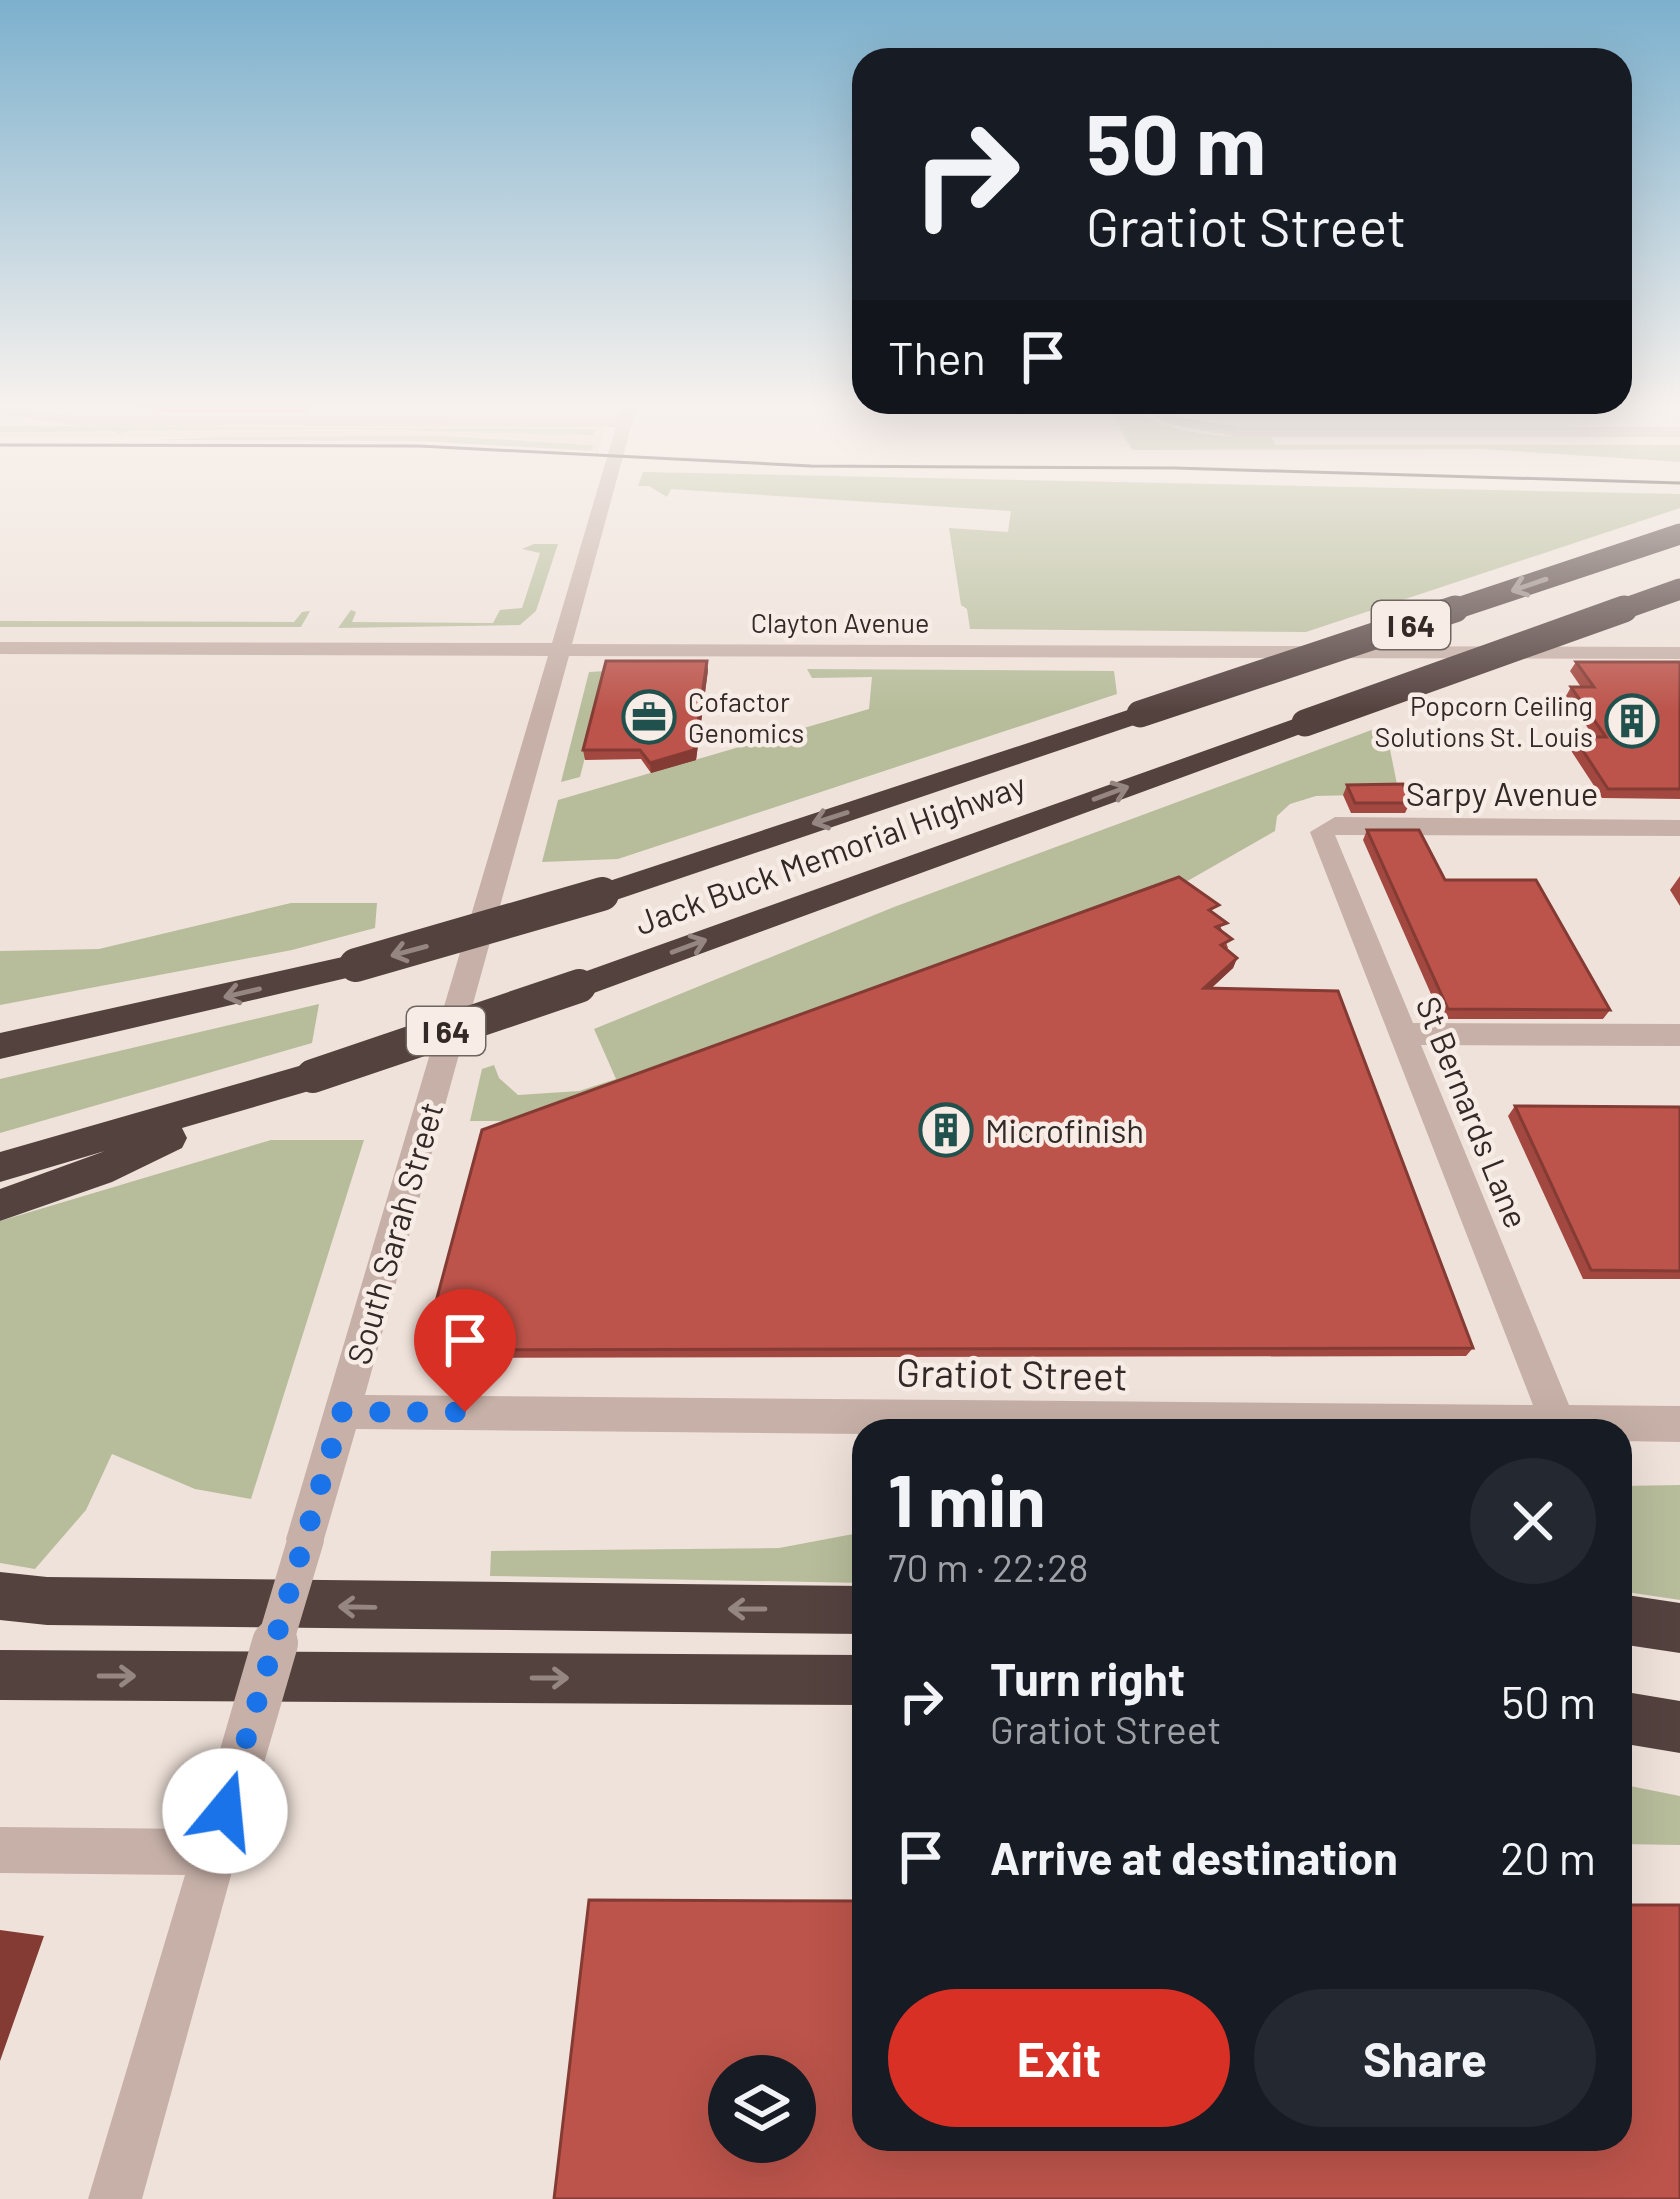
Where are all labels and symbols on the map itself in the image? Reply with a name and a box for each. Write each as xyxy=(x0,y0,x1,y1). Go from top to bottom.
one-way arrow xyxy=(1511,576,1549,598)
road number: I 64 xyxy=(1372,601,1450,649)
street label: Clayton Avenue xyxy=(751,606,929,638)
place label: Cofactor Genomics xyxy=(688,685,804,748)
office icon: Cofactor Genomics xyxy=(621,689,677,745)
place label: Popcorn Ceiling Solutions St. Louis xyxy=(1375,689,1593,752)
building icon: Popcorn Ceiling Solutions St. Louis xyxy=(1604,693,1660,749)
street label: Jack Buck Memorial Highway xyxy=(629,764,1031,942)
street label: Sarpy Avenue xyxy=(1406,773,1598,813)
one-way arrow xyxy=(1092,781,1129,802)
one-way arrow xyxy=(812,808,850,830)
one-way arrow xyxy=(669,934,706,955)
one-way arrow xyxy=(391,941,429,963)
one-way arrow xyxy=(224,982,262,1005)
street label: St Bernards Lane xyxy=(1408,991,1538,1233)
road number: I 64 xyxy=(407,1007,485,1055)
street label: South Sarah Street xyxy=(337,1097,451,1369)
building icon: Microfinish xyxy=(918,1102,974,1158)
place label: Microfinish xyxy=(985,1110,1144,1150)
pin xyxy=(414,1289,516,1412)
street label: Gratiot Street xyxy=(896,1347,1128,1399)
one-way arrow xyxy=(338,1596,377,1619)
one-way arrow xyxy=(728,1598,767,1620)
one-way arrow xyxy=(97,1665,136,1687)
one-way arrow xyxy=(530,1667,569,1689)
position arrow xyxy=(162,1748,288,1874)

